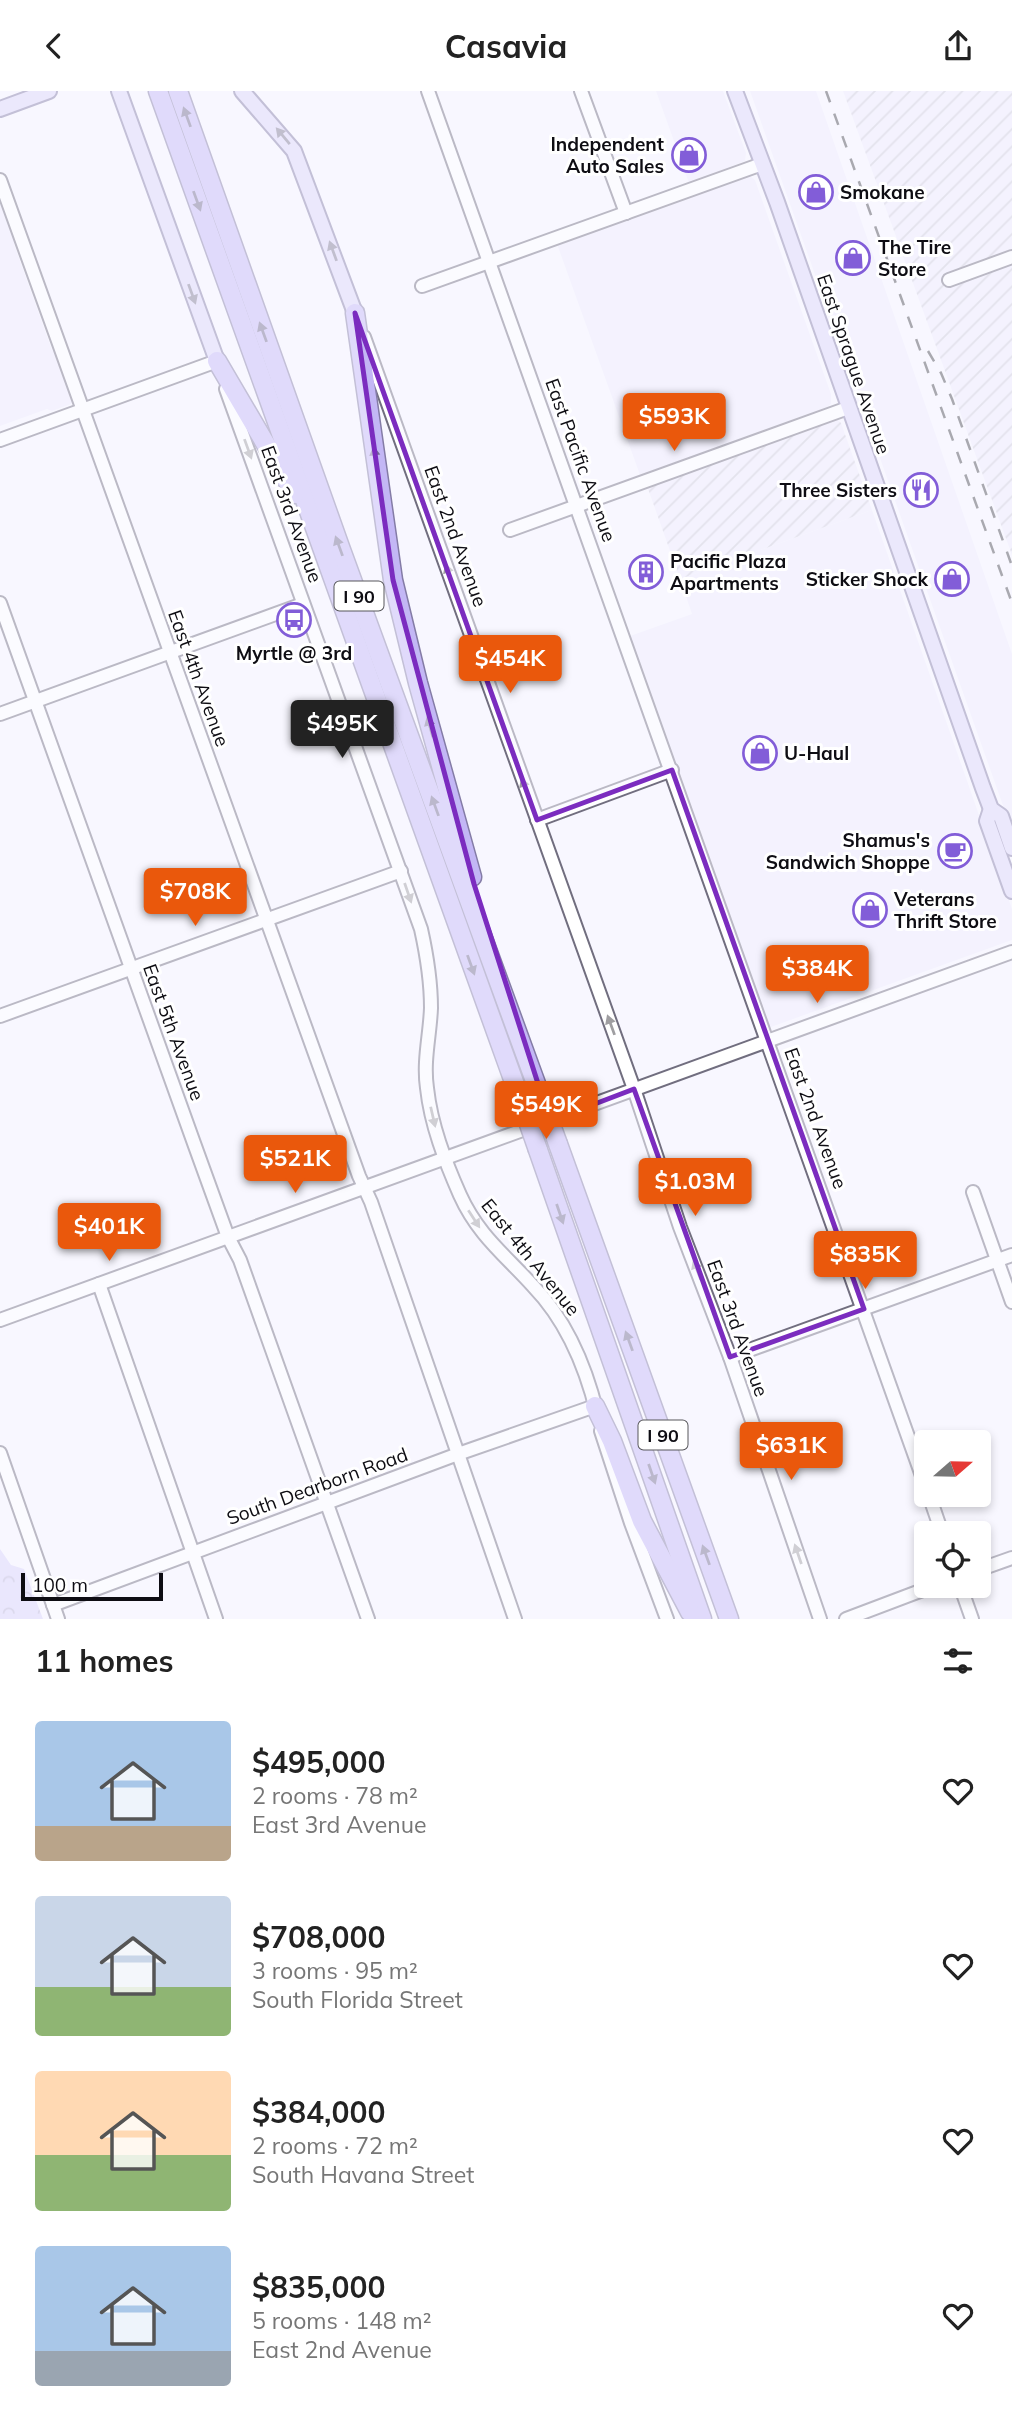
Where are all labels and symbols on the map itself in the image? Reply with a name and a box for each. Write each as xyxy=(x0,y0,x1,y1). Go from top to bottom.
one-way arrow xyxy=(181,107,192,128)
one-way arrow xyxy=(275,127,290,145)
place label: Independent Auto Sales xyxy=(550,132,664,178)
shop icon: Independent Auto Sales xyxy=(670,136,708,174)
shop icon: Smokane xyxy=(797,173,835,211)
place label: Smokane xyxy=(840,180,925,204)
one-way arrow xyxy=(192,191,203,212)
place label: The Tire Store xyxy=(878,235,951,281)
shop icon: The Tire Store xyxy=(834,239,872,277)
one-way arrow xyxy=(327,240,338,261)
street label: East Sprague Avenue xyxy=(812,271,896,457)
one-way arrow xyxy=(187,283,198,304)
one-way arrow xyxy=(257,321,268,342)
street label: East Pacific Avenue xyxy=(540,375,622,545)
pin: $593K xyxy=(625,393,723,453)
one-way arrow xyxy=(243,438,254,459)
street label: East 3rd Avenue xyxy=(256,442,328,586)
one-way arrow xyxy=(370,446,381,468)
street label: East 2nd Avenue xyxy=(419,462,493,610)
restaurant icon: Three Sisters xyxy=(902,471,940,509)
place label: Three Sisters xyxy=(779,478,897,502)
one-way arrow xyxy=(334,536,345,557)
place label: Pacific Plaza Apartments xyxy=(670,549,786,595)
building icon: Pacific Plaza Apartments xyxy=(627,553,665,591)
shop icon: Sticker Shock xyxy=(933,560,971,598)
one-way arrow xyxy=(443,563,454,584)
place label: Sticker Shock xyxy=(806,567,929,591)
road number: I 90 xyxy=(334,581,384,611)
bus stop icon: Myrtle @ 3rd xyxy=(275,601,313,639)
street label: East 4th Avenue xyxy=(163,606,235,750)
pin: $454K xyxy=(461,635,559,695)
place label: Myrtle @ 3rd xyxy=(236,641,352,665)
pin: $495K xyxy=(293,701,391,760)
one-way arrow xyxy=(424,716,435,738)
shop icon: U-Haul xyxy=(741,734,779,772)
place label: U-Haul xyxy=(784,741,849,765)
one-way arrow xyxy=(519,777,530,798)
one-way arrow xyxy=(429,795,440,816)
place label: Shamus's Sandwich Shoppe xyxy=(766,828,930,874)
cafe icon: Shamus's Sandwich Shoppe xyxy=(936,832,974,870)
pin: $708K xyxy=(146,869,244,928)
one-way arrow xyxy=(403,883,414,904)
place label: Veterans Thrift Store xyxy=(893,887,997,933)
shop icon: Veterans Thrift Store xyxy=(851,891,889,929)
pin: $384K xyxy=(768,946,866,1005)
one-way arrow xyxy=(466,955,477,976)
street label: East 5th Avenue xyxy=(138,960,210,1104)
one-way arrow xyxy=(605,1015,616,1036)
street label: East 2nd Avenue xyxy=(779,1044,853,1192)
pin: $549K xyxy=(497,1081,595,1141)
one-way arrow xyxy=(428,1106,439,1128)
pin: $521K xyxy=(246,1135,344,1195)
pin: $1.03M xyxy=(638,1159,752,1218)
street label: East 4th Avenue xyxy=(476,1194,586,1320)
pin: $401K xyxy=(60,1203,158,1263)
one-way arrow xyxy=(555,1204,566,1225)
one-way arrow xyxy=(468,1210,481,1229)
pin: $835K xyxy=(816,1231,914,1291)
street label: East 3rd Avenue xyxy=(702,1256,774,1400)
one-way arrow xyxy=(691,1260,702,1281)
one-way arrow xyxy=(623,1330,634,1351)
road number: I 90 xyxy=(638,1421,688,1449)
pin: $631K xyxy=(742,1423,840,1482)
north arrow xyxy=(914,1430,990,1507)
street label: South Dearborn Road xyxy=(223,1442,411,1530)
one-way arrow xyxy=(647,1464,658,1485)
one-way arrow xyxy=(700,1544,711,1565)
one-way arrow xyxy=(792,1544,803,1565)
scale bar xyxy=(21,1570,163,1602)

